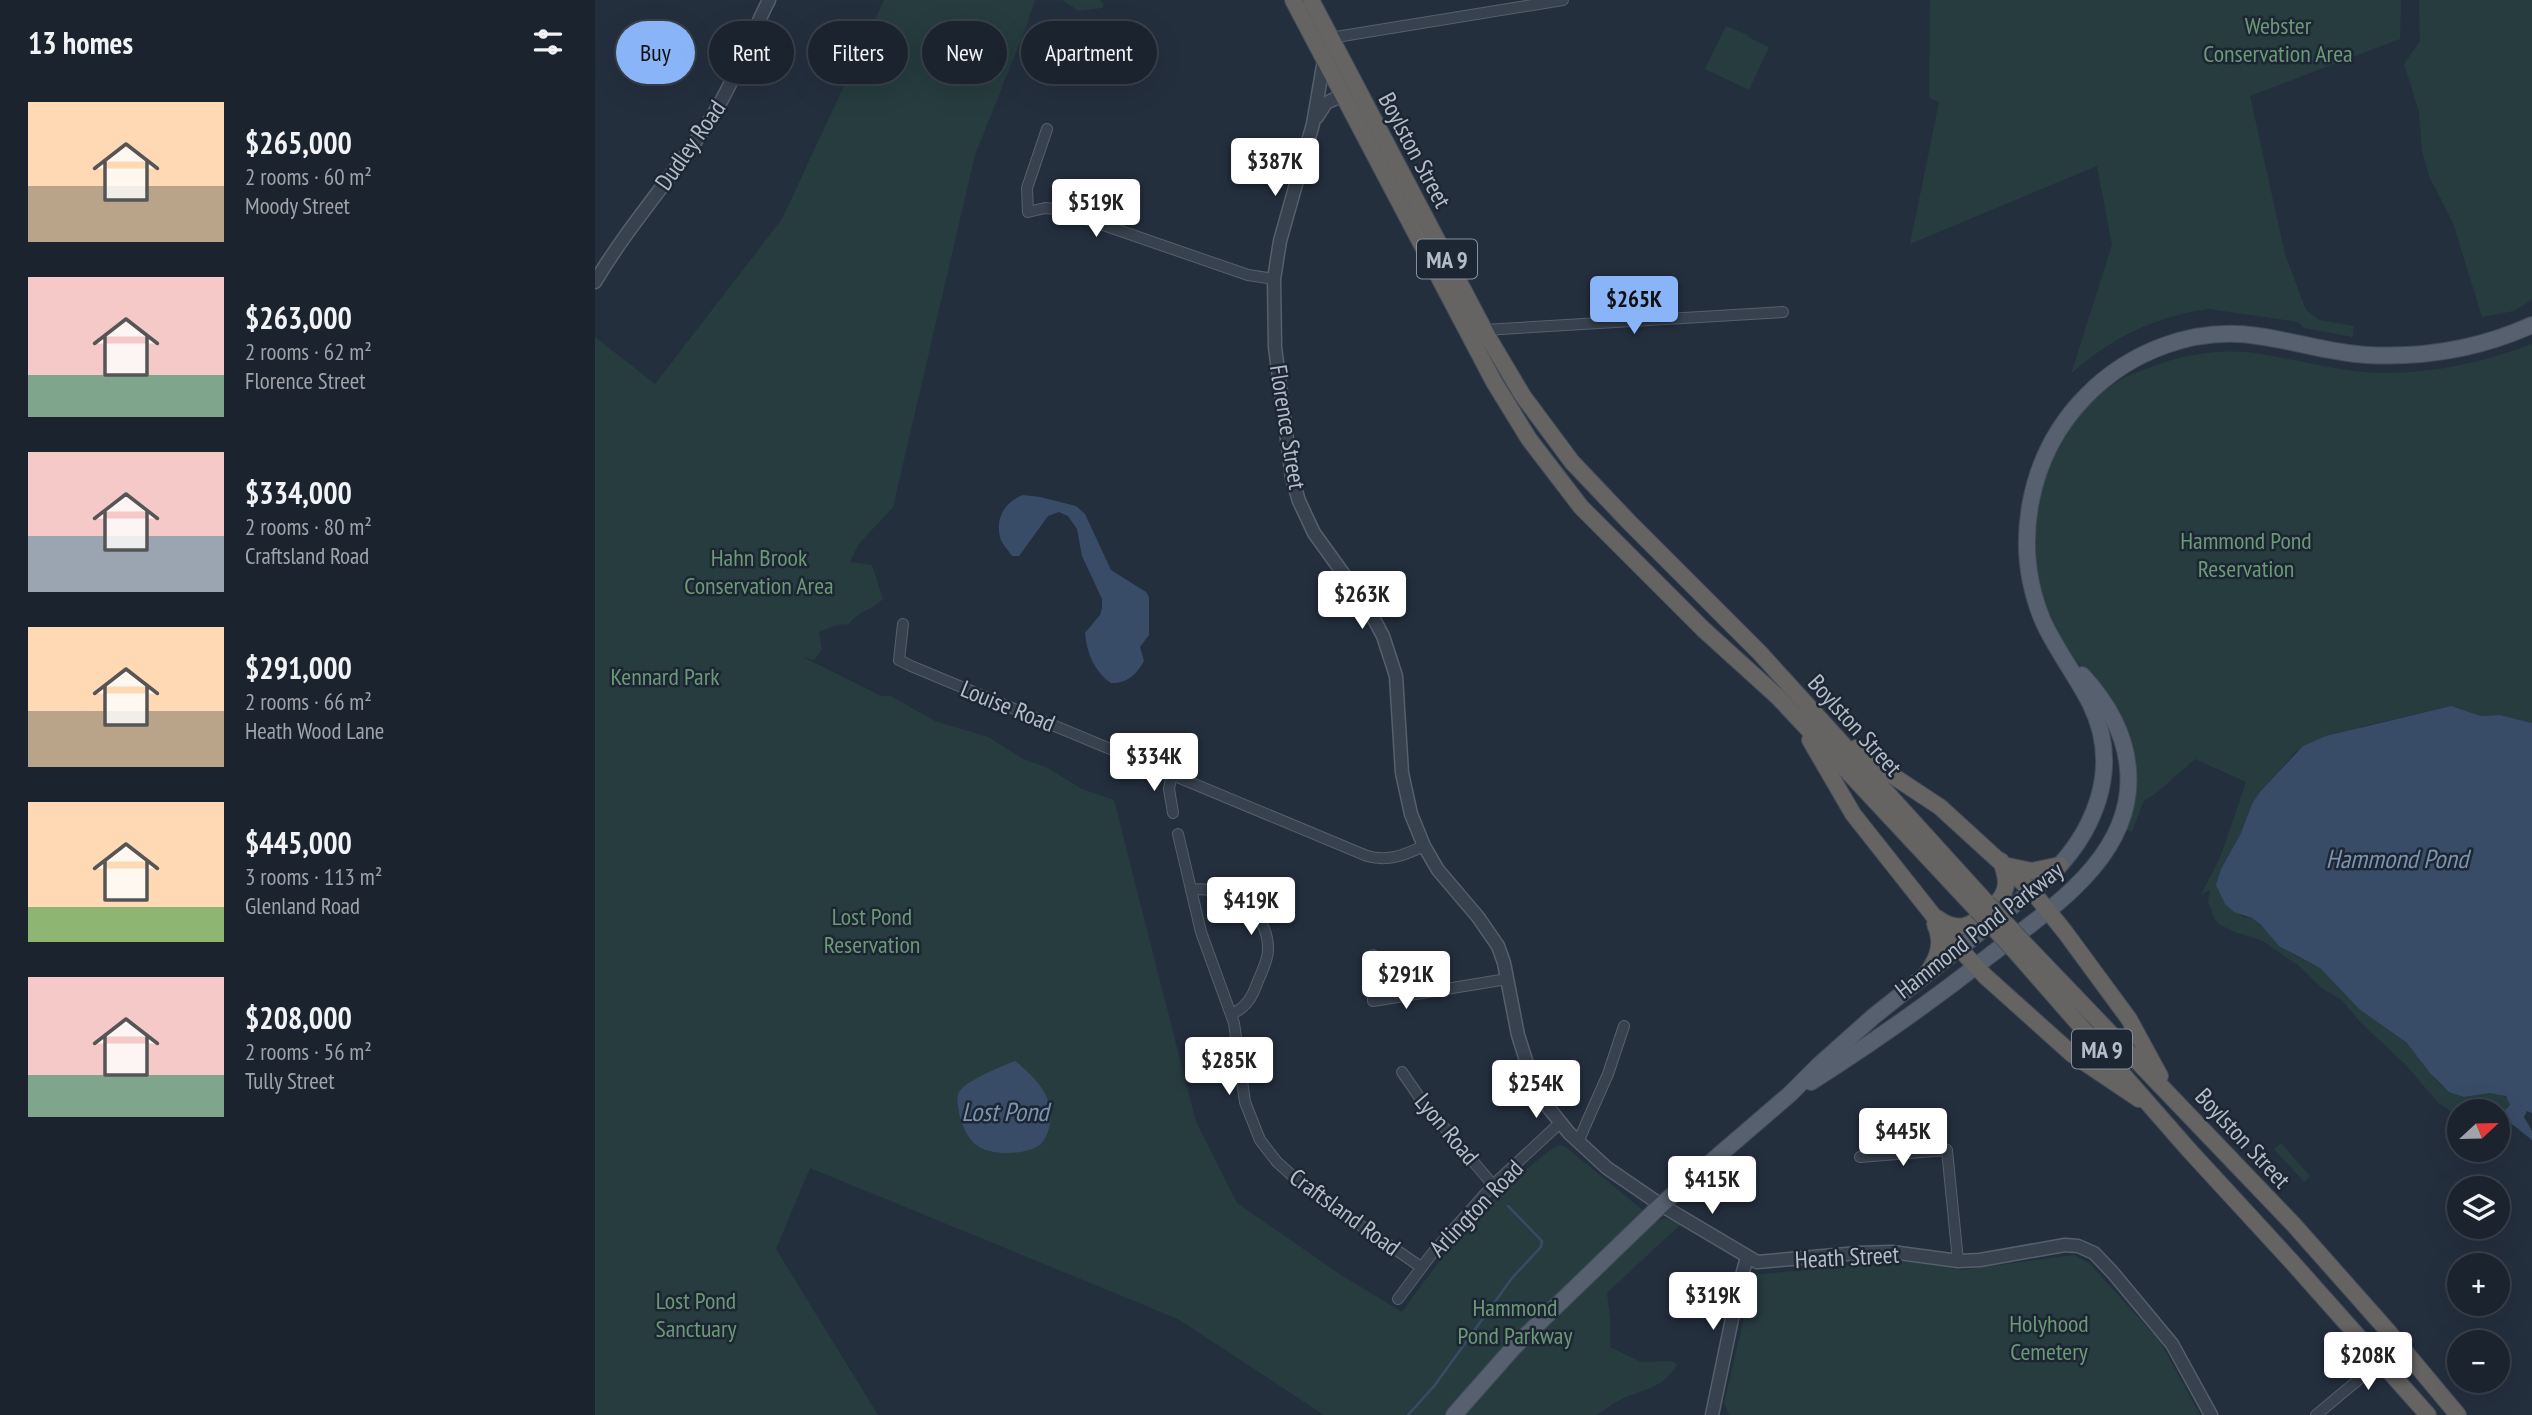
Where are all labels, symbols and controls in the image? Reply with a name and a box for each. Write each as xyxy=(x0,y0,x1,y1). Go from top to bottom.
park label: Webster Conservation Area xyxy=(2203,10,2353,69)
chip: Buy xyxy=(616,21,695,84)
chip: Rent xyxy=(709,21,794,84)
chip: Filters xyxy=(808,21,908,84)
chip: New xyxy=(922,21,1007,84)
chip: Apartment xyxy=(1021,21,1157,84)
text: 13 homes xyxy=(28,23,133,62)
icon: filters xyxy=(529,23,567,61)
street label: Boylston Street xyxy=(1372,87,1459,213)
street label: Dudley Road xyxy=(648,94,732,196)
text: $265,000 xyxy=(245,123,352,162)
icon: home xyxy=(84,130,168,214)
pin: $387K xyxy=(1226,138,1324,198)
text: $387K xyxy=(1247,146,1303,175)
text: 2 rooms · 60 m² xyxy=(245,162,372,191)
pin: $519K xyxy=(1047,180,1145,239)
text: $519K xyxy=(1068,187,1124,216)
text: Moody Street xyxy=(245,191,350,220)
road number: MA 9 xyxy=(1417,240,1477,278)
pin: $265K xyxy=(1585,276,1683,336)
text: $265K xyxy=(1606,284,1662,313)
text: $263,000 xyxy=(245,298,352,337)
icon: home xyxy=(84,305,168,389)
text: 2 rooms · 62 m² xyxy=(245,337,372,366)
street label: Florence Street xyxy=(1263,362,1313,492)
text: Florence Street xyxy=(245,366,365,395)
text: $334,000 xyxy=(245,473,352,512)
icon: home xyxy=(84,480,168,564)
text: 2 rooms · 80 m² xyxy=(245,512,372,541)
park label: Hammond Pond Reservation xyxy=(2180,525,2312,584)
text: Craftsland Road xyxy=(245,541,369,570)
park label: Hahn Brook Conservation Area xyxy=(684,542,834,601)
pin: $263K xyxy=(1313,572,1411,631)
text: $263K xyxy=(1334,579,1390,608)
text: $291,000 xyxy=(245,648,352,687)
icon: home xyxy=(84,655,168,739)
park label: Kennard Park xyxy=(610,661,720,692)
street label: Boylston Street xyxy=(1801,668,1909,783)
street label: Louise Road xyxy=(956,673,1060,739)
text: 2 rooms · 66 m² xyxy=(245,687,372,716)
text: Heath Wood Lane xyxy=(245,716,384,745)
pin: $334K xyxy=(1105,734,1203,793)
text: $334K xyxy=(1126,741,1182,770)
text: $445,000 xyxy=(245,823,352,862)
icon: home xyxy=(84,830,168,914)
water label: Hammond Pond xyxy=(2326,842,2472,875)
street label: Hammond Pond Parkway xyxy=(1889,855,2069,1005)
text: 3 rooms · 113 m² xyxy=(245,862,382,891)
pin: $419K xyxy=(1202,878,1300,937)
text: $419K xyxy=(1223,885,1279,914)
text: Glenland Road xyxy=(245,891,360,920)
park label: Lost Pond Reservation xyxy=(824,901,920,960)
pin: $291K xyxy=(1357,951,1455,1011)
text: $291K xyxy=(1378,959,1434,988)
text: $208,000 xyxy=(245,998,352,1037)
icon: home xyxy=(84,1005,168,1089)
road number: MA 9 xyxy=(2072,1030,2132,1068)
text: 2 rooms · 56 m² xyxy=(245,1037,372,1066)
pin: $285K xyxy=(1180,1038,1278,1097)
text: $285K xyxy=(1201,1045,1257,1074)
pin: $254K xyxy=(1487,1060,1585,1120)
text: Tully Street xyxy=(245,1066,335,1095)
text: $254K xyxy=(1508,1068,1564,1097)
street label: Boylston Street xyxy=(2189,1081,2298,1195)
street label: Lyon Road xyxy=(1408,1087,1486,1171)
water label: Lost Pond xyxy=(961,1095,1052,1128)
north arrow xyxy=(2447,1099,2509,1162)
map controls xyxy=(2447,1099,2510,1393)
pin: $445K xyxy=(1854,1108,1952,1168)
text: $445K xyxy=(1875,1116,1931,1145)
street label: Arlington Road xyxy=(1422,1153,1530,1263)
pin: $415K xyxy=(1663,1156,1761,1216)
street label: Craftsland Road xyxy=(1283,1161,1407,1263)
text: $415K xyxy=(1684,1164,1740,1193)
button: layers xyxy=(2447,1176,2510,1239)
street label: Heath Street xyxy=(1794,1239,1900,1275)
button: + xyxy=(2447,1253,2510,1316)
pin: $319K xyxy=(1664,1272,1762,1332)
text: $319K xyxy=(1685,1280,1741,1309)
park label: Lost Pond Sanctuary xyxy=(655,1285,737,1344)
park label: Hammond Pond Parkway xyxy=(1458,1292,1572,1351)
park label: Holyhood Cemetery xyxy=(2009,1308,2089,1367)
button: − xyxy=(2447,1330,2510,1393)
pin: $208K xyxy=(2319,1332,2417,1392)
text: $208K xyxy=(2340,1340,2396,1369)

